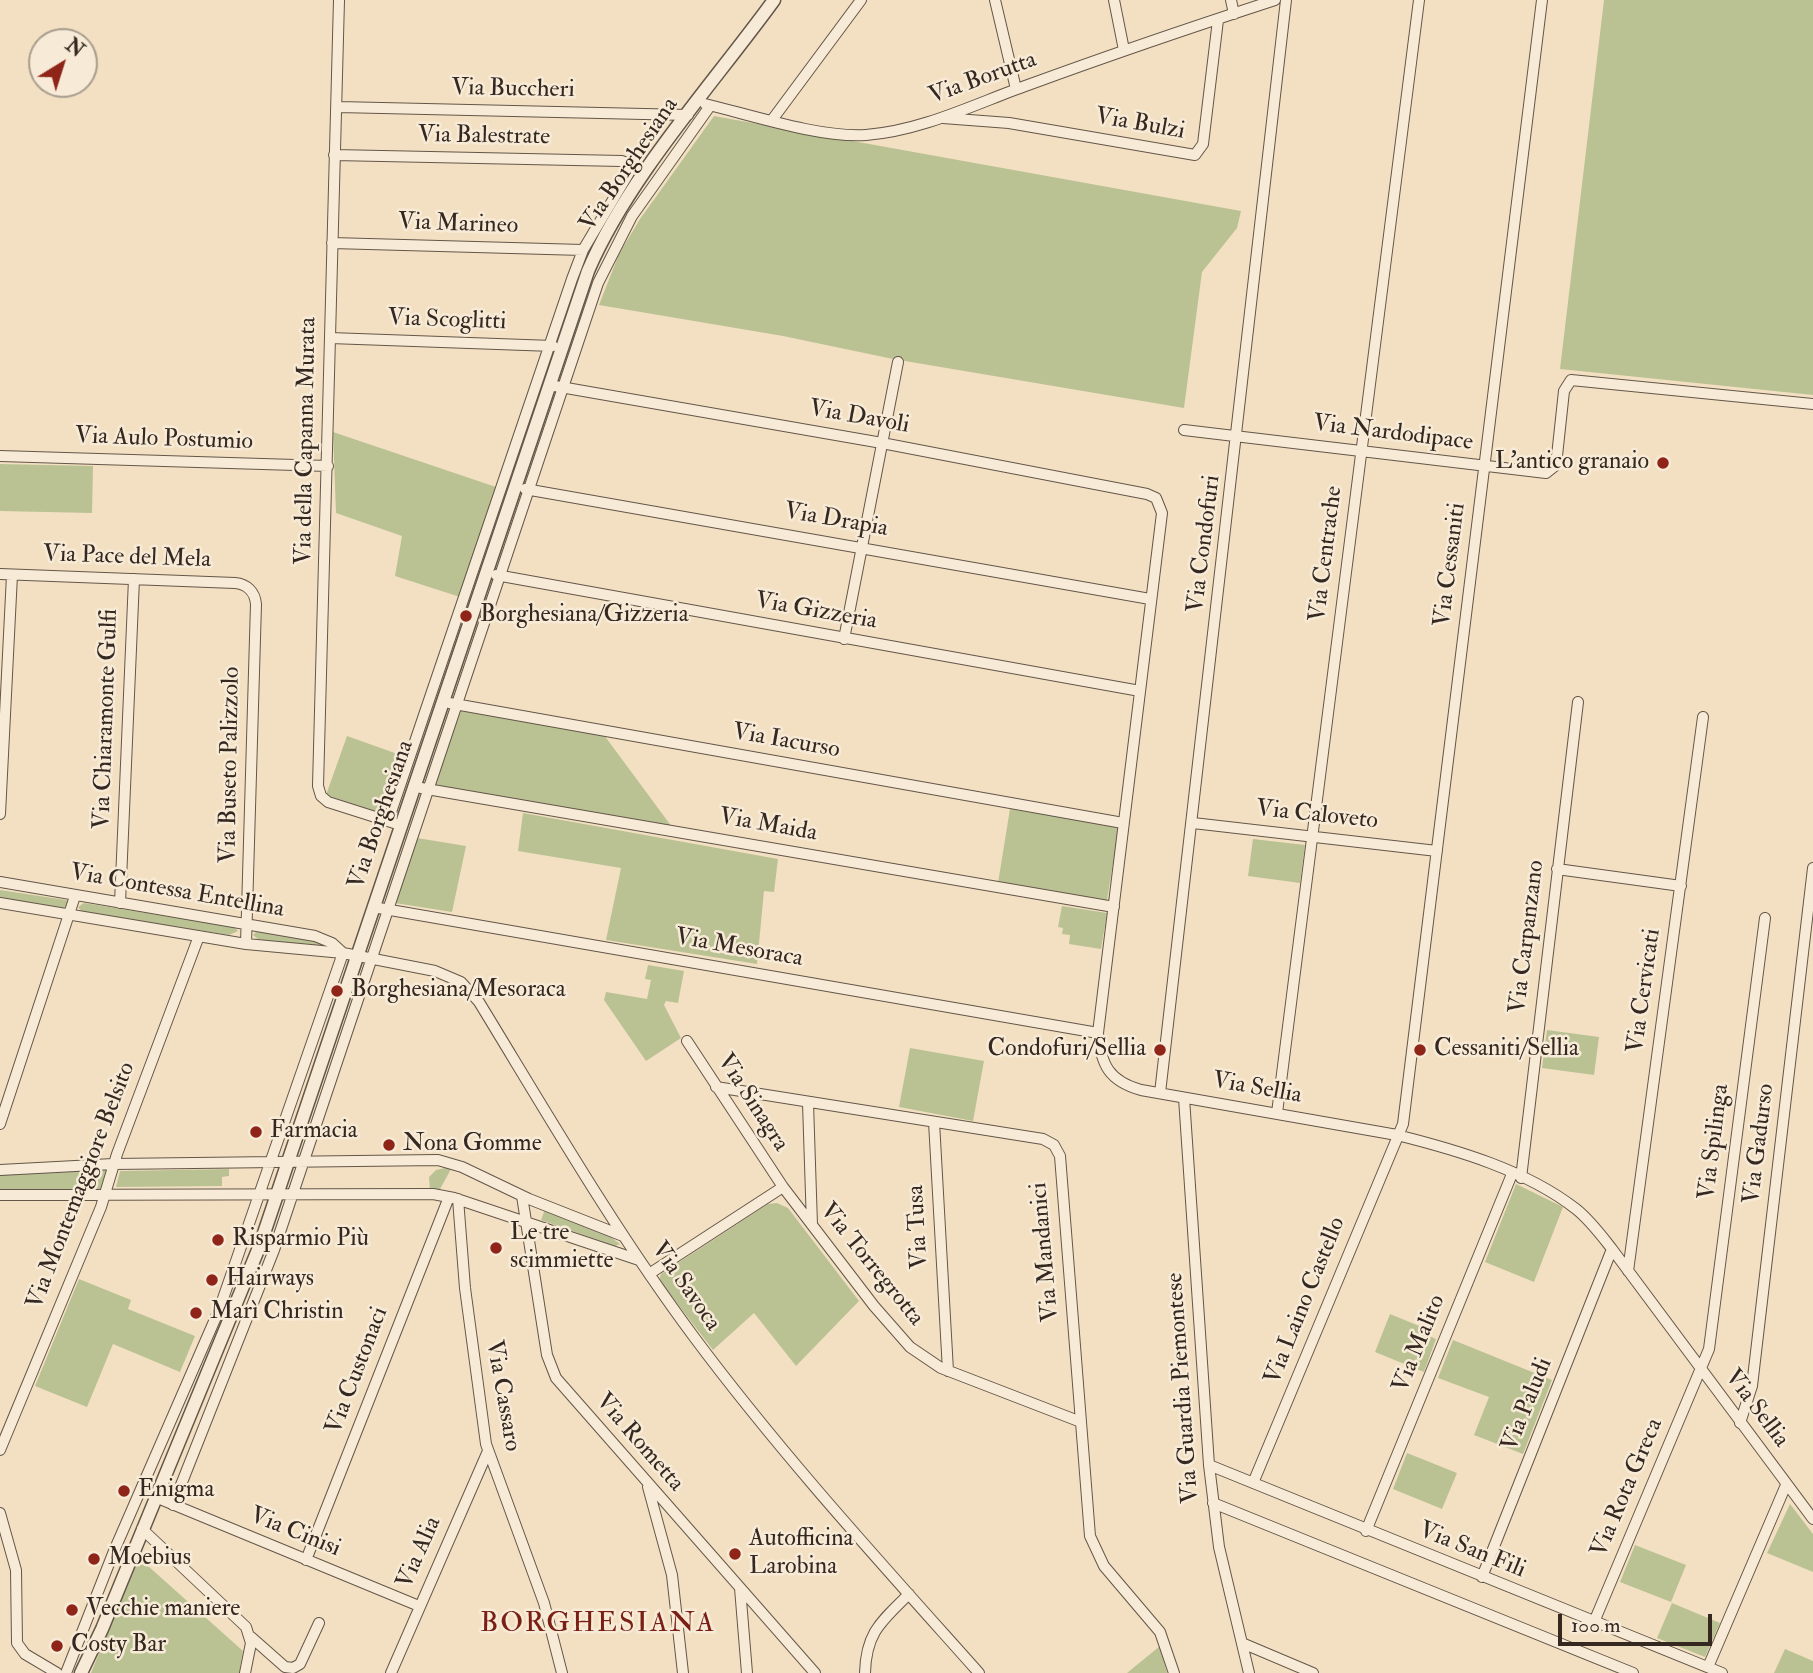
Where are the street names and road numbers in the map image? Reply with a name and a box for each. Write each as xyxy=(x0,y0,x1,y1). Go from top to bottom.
street label: Via Borutta xyxy=(925,46,1041,112)
street label: Via Buccheri xyxy=(451,75,575,105)
street label: Via Borghesiana xyxy=(575,93,685,237)
street label: Via Bulzi xyxy=(1093,103,1187,147)
street label: Via Balestrate xyxy=(418,121,550,153)
street label: Via Marineo xyxy=(397,209,519,241)
street label: Via Scoglitti xyxy=(387,305,507,337)
street label: Via della Capanna Murata xyxy=(290,317,324,565)
street label: Via Davoli xyxy=(807,395,911,441)
street label: Via Nardodipace xyxy=(1311,410,1475,458)
street label: Via Aulo Postumio xyxy=(74,422,254,458)
street label: Via Condofuri xyxy=(1182,473,1228,615)
street label: Via Centrache xyxy=(1304,484,1350,624)
street label: Via Drapia xyxy=(782,498,890,544)
street label: Via Cessaniti xyxy=(1429,501,1473,629)
street label: Via Pace del Mela xyxy=(42,541,212,575)
street label: Via Gizzeria xyxy=(753,587,879,637)
street label: Via Chiaramonte Gulfi xyxy=(89,608,125,830)
street label: Via Buseto Palizzolo xyxy=(215,666,247,864)
street label: Via Iacurso xyxy=(730,718,842,766)
street label: Via Borghesiana xyxy=(343,737,421,893)
street label: Via Caloveto xyxy=(1255,795,1379,837)
street label: Via Maida xyxy=(717,803,819,849)
street label: Via Contessa Entellina xyxy=(68,859,286,925)
street label: Via Carpanzano xyxy=(1504,859,1552,1015)
street label: Via Mesoraca xyxy=(673,924,805,974)
street label: Via Cervicati xyxy=(1622,927,1668,1055)
street label: Via Sinagra xyxy=(710,1049,794,1157)
street label: Via Montemaggiore Belsito xyxy=(22,1059,142,1313)
street label: Via Sellia xyxy=(1210,1067,1304,1111)
street label: Via Spilinga xyxy=(1694,1082,1736,1202)
street label: Via Gadurso xyxy=(1738,1082,1782,1206)
street label: Via Mandanici xyxy=(1026,1181,1066,1323)
street label: Via Tusa xyxy=(902,1184,936,1270)
street label: Via Torregrotta xyxy=(813,1198,929,1332)
street label: Via Laino Castello xyxy=(1259,1213,1353,1389)
street label: Via Savoca xyxy=(644,1237,726,1337)
street label: Via Guardia Piemontese xyxy=(1162,1272,1206,1504)
street label: Via Malito xyxy=(1387,1291,1453,1397)
street label: Via Custonaci xyxy=(321,1303,395,1439)
street label: Via Cassaro xyxy=(478,1338,526,1454)
street label: Via Paludi xyxy=(1496,1354,1560,1456)
street label: Via Sellia xyxy=(1717,1364,1795,1454)
street label: Via Rometta xyxy=(589,1388,689,1498)
street label: Via Rota Greca xyxy=(1586,1414,1670,1562)
street label: Via Cinisi xyxy=(245,1502,345,1564)
street label: Via Alia xyxy=(391,1512,449,1594)
street label: Via San Fili xyxy=(1414,1517,1530,1585)

